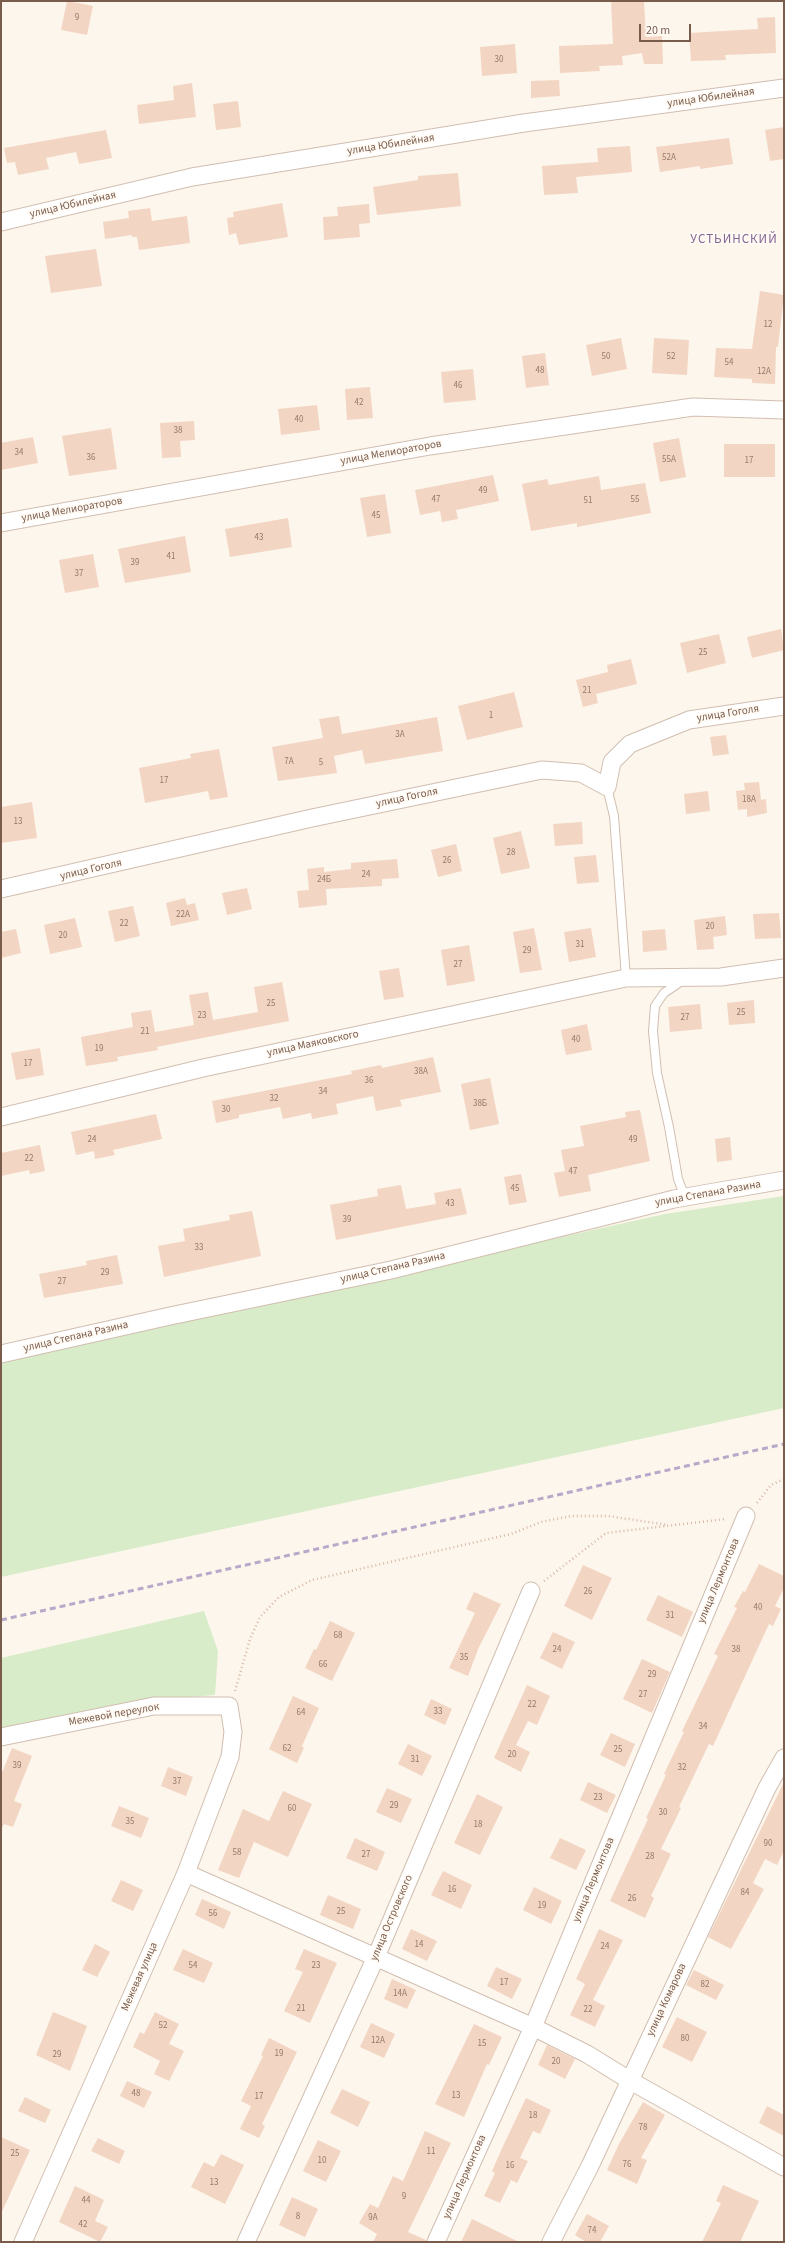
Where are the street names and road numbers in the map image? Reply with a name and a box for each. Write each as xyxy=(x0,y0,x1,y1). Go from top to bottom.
street label: улица Юбилейная xyxy=(666,85,756,111)
street label: улица Юбилейная xyxy=(346,132,436,158)
street label: улица Юбилейная xyxy=(29,189,117,221)
street label: улица Мелиораторов xyxy=(339,438,443,468)
street label: улица Мелиораторов xyxy=(20,495,124,525)
street label: улица Гоголя xyxy=(696,703,760,725)
street label: улица Гоголя xyxy=(375,785,439,811)
street label: улица Гоголя xyxy=(59,857,123,883)
street label: улица Маяковского xyxy=(266,1028,360,1060)
street label: улица Степана Разина xyxy=(654,1178,762,1210)
street label: улица Степана Разина xyxy=(339,1250,447,1286)
street label: улица Степана Разина xyxy=(22,1319,130,1355)
street label: улица Лермонтова xyxy=(695,1537,743,1625)
street label: Межевой переулок xyxy=(68,1701,160,1729)
street label: улица Лермонтова xyxy=(570,1836,618,1924)
street label: улица Островского xyxy=(368,1873,416,1963)
street label: Межевая улица xyxy=(119,1940,161,2014)
street label: улица Комарова xyxy=(644,1961,690,2039)
street label: улица Лермонтова xyxy=(441,2133,489,2221)

